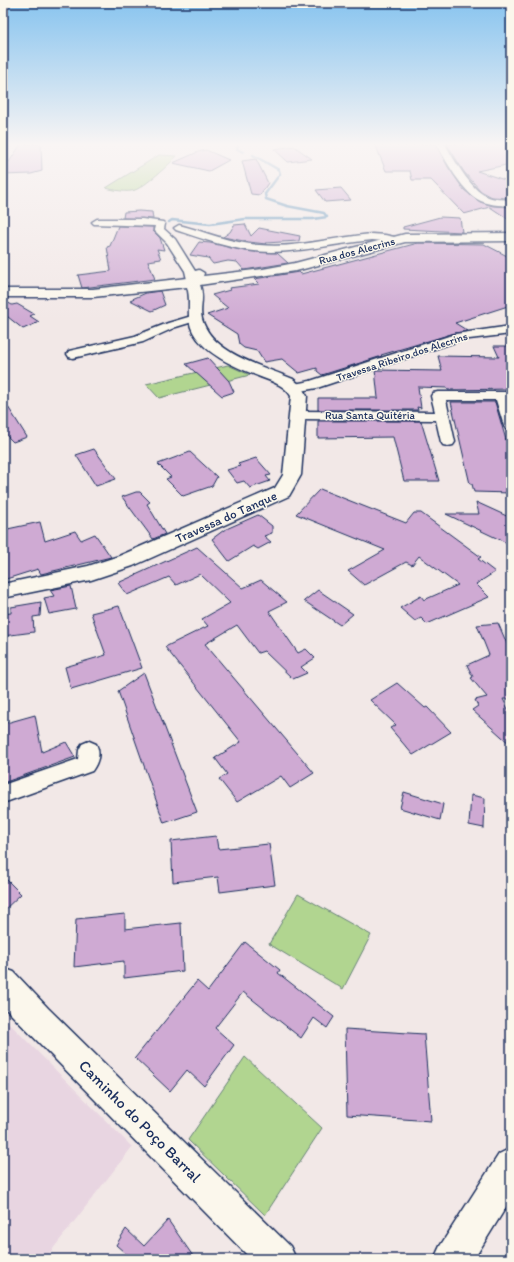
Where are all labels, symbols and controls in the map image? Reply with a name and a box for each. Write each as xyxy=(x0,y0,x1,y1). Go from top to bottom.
street label: Rua dos Alecrins xyxy=(317,235,397,267)
street label: Travessa Ribeiro dos Alecrins xyxy=(335,330,469,384)
street label: Rua Santa Quitéria xyxy=(325,409,415,422)
street label: Travessa do Tanque xyxy=(173,488,279,546)
street label: Caminho do Poço Barral xyxy=(75,1056,205,1186)

